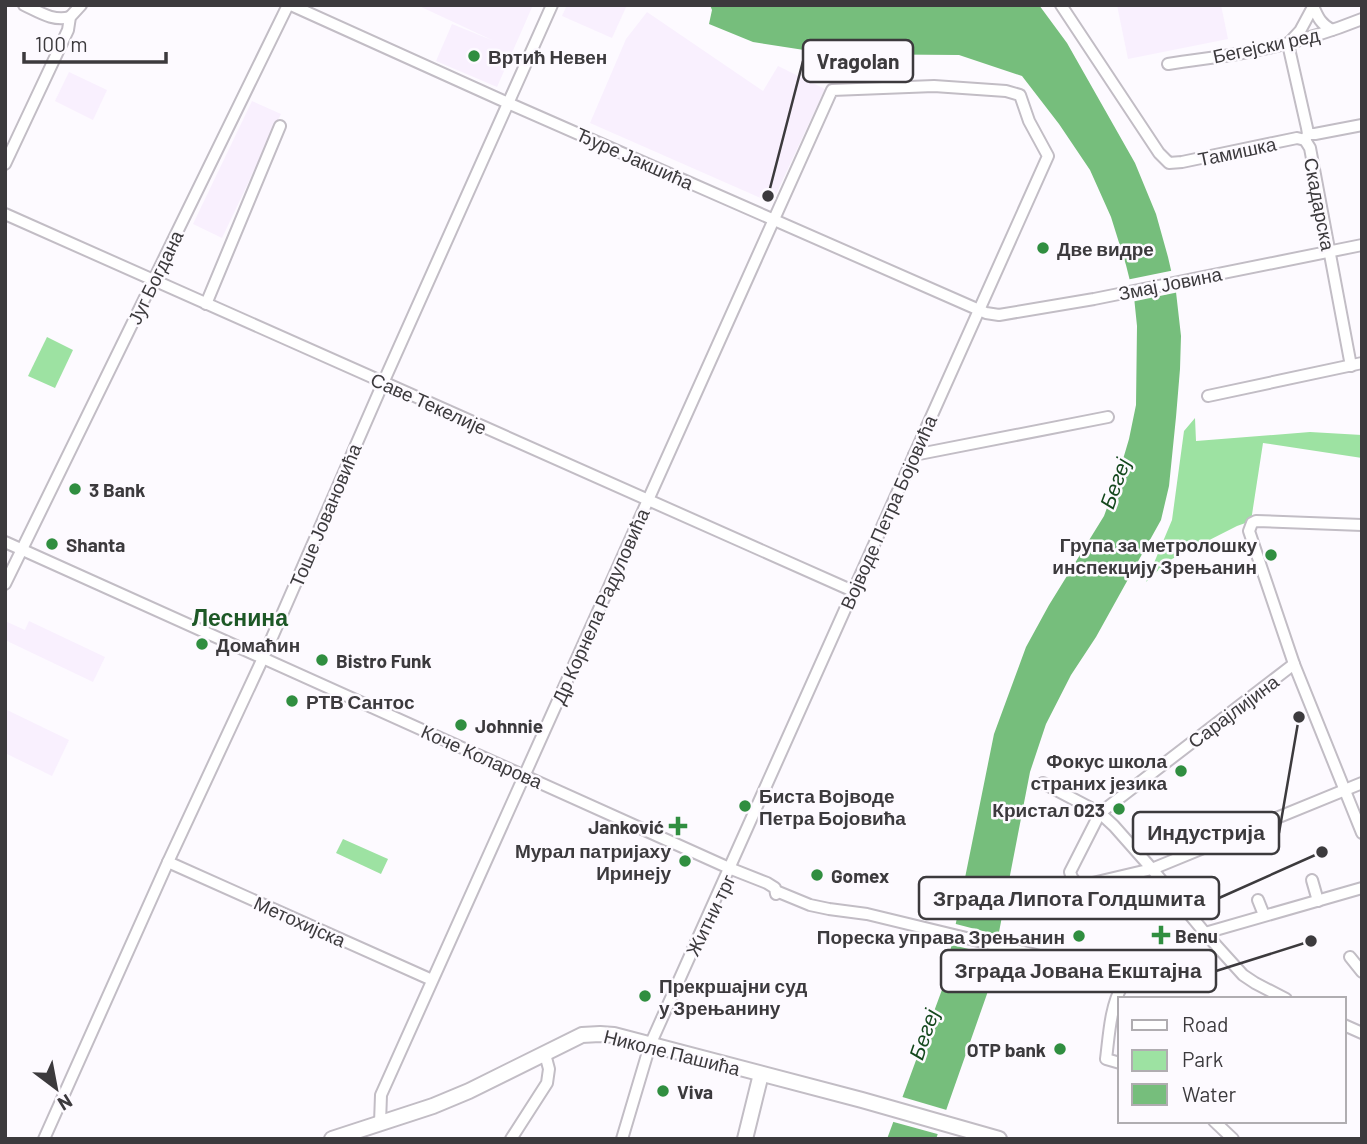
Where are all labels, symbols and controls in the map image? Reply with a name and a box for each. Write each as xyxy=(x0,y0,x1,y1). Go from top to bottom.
scale bar xyxy=(24,21,166,65)
street label: Бегејски ред xyxy=(1211,22,1321,68)
text: 100 m xyxy=(35,31,88,56)
callout: Vragolan xyxy=(803,40,913,82)
place label: Вртић Невен xyxy=(488,45,607,68)
marker: Вртић Невен xyxy=(466,48,482,64)
text: Vragolan xyxy=(817,48,899,73)
street label: Ђуре Јакшића xyxy=(573,122,698,194)
street label: Тамишка xyxy=(1196,131,1279,171)
street label: Скадарска xyxy=(1300,156,1340,253)
street label: Југ Богдана xyxy=(122,226,188,328)
place label: Две видре xyxy=(1057,237,1154,260)
marker: Две видре xyxy=(1035,240,1051,256)
street label: Змај Јовина xyxy=(1116,262,1224,304)
street label: Саве Текелије xyxy=(367,367,491,439)
street label: Војводе Петра Бојовића xyxy=(835,411,941,613)
street label: Тоше Јовановића xyxy=(284,439,366,590)
water label: Бегеј xyxy=(1093,453,1135,512)
place label: 3 Bank xyxy=(89,478,145,501)
marker: 3 Bank xyxy=(67,481,83,497)
street label: Др Корнела Радуловића xyxy=(546,504,654,707)
place label: Shanta xyxy=(66,533,125,556)
place label: Група за метролошку инспекцију Зрењанин xyxy=(1052,533,1257,578)
marker: Shanta xyxy=(44,536,60,552)
marker: Група за метролошку инспекцију Зрењанин xyxy=(1263,547,1279,563)
district label: Леснина xyxy=(192,603,288,631)
place label: Домаћин xyxy=(216,633,300,656)
marker: Домаћин xyxy=(194,636,210,652)
place label: Bistro Funk xyxy=(336,649,432,672)
marker: Bistro Funk xyxy=(314,652,330,668)
street label: Сарајлијина xyxy=(1183,669,1283,753)
place label: РТВ Сантос xyxy=(306,690,415,713)
marker: РТВ Сантос xyxy=(284,693,300,709)
place label: Johnnie xyxy=(475,714,543,737)
marker: Johnnie xyxy=(453,717,469,733)
street label: Коче Коларова xyxy=(418,719,546,793)
place label: Фокус школа страних језика xyxy=(1030,749,1167,794)
marker: Фокус школа страних језика xyxy=(1173,763,1189,779)
place label: Биста Војводе Петра Бојовића xyxy=(759,784,906,829)
marker: Биста Војводе Петра Бојовића xyxy=(737,798,753,814)
place label: Кристал 023 xyxy=(992,798,1105,821)
marker: Кристал 023 xyxy=(1111,801,1127,817)
callout: Индустрија xyxy=(1133,812,1279,854)
place label: Janković xyxy=(588,815,664,838)
marker: Janković xyxy=(670,818,686,834)
text: Индустрија xyxy=(1147,819,1265,844)
place label: Мурал патријаху Иринеју xyxy=(515,839,671,884)
marker: Мурал патријаху Иринеју xyxy=(677,853,693,869)
place label: Gomex xyxy=(831,864,889,887)
marker: Gomex xyxy=(809,867,825,883)
street label: Житни трг xyxy=(680,870,740,960)
callout: Зграда Липота Голдшмита xyxy=(919,877,1219,919)
text: Зграда Липота Голдшмита xyxy=(933,885,1205,910)
street label: Метохијска xyxy=(251,891,350,952)
place label: Benu xyxy=(1175,924,1218,947)
place label: Пореска управа Зрењанин xyxy=(817,925,1065,948)
marker: Benu xyxy=(1153,927,1169,943)
marker: Пореска управа Зрењанин xyxy=(1071,928,1087,944)
callout: Зграда Јована Екштајна xyxy=(941,950,1216,992)
text: Зграда Јована Екштајна xyxy=(954,957,1202,982)
place label: Прекршајни суд у Зрењанину xyxy=(659,974,807,1019)
marker: Прекршајни суд у Зрењанину xyxy=(637,988,653,1004)
legend xyxy=(1118,997,1346,1123)
water label: Бегеј xyxy=(903,1004,944,1063)
text: Road xyxy=(1182,1011,1228,1036)
street label: Николе Пашића xyxy=(601,1024,743,1080)
place label: OTP bank xyxy=(967,1038,1046,1061)
marker: OTP bank xyxy=(1052,1041,1068,1057)
text: Park xyxy=(1182,1046,1223,1071)
north arrow xyxy=(21,1053,91,1123)
place label: Viva xyxy=(677,1080,713,1103)
text: Water xyxy=(1182,1081,1237,1106)
marker: Viva xyxy=(655,1083,671,1099)
text: N xyxy=(54,1090,77,1116)

